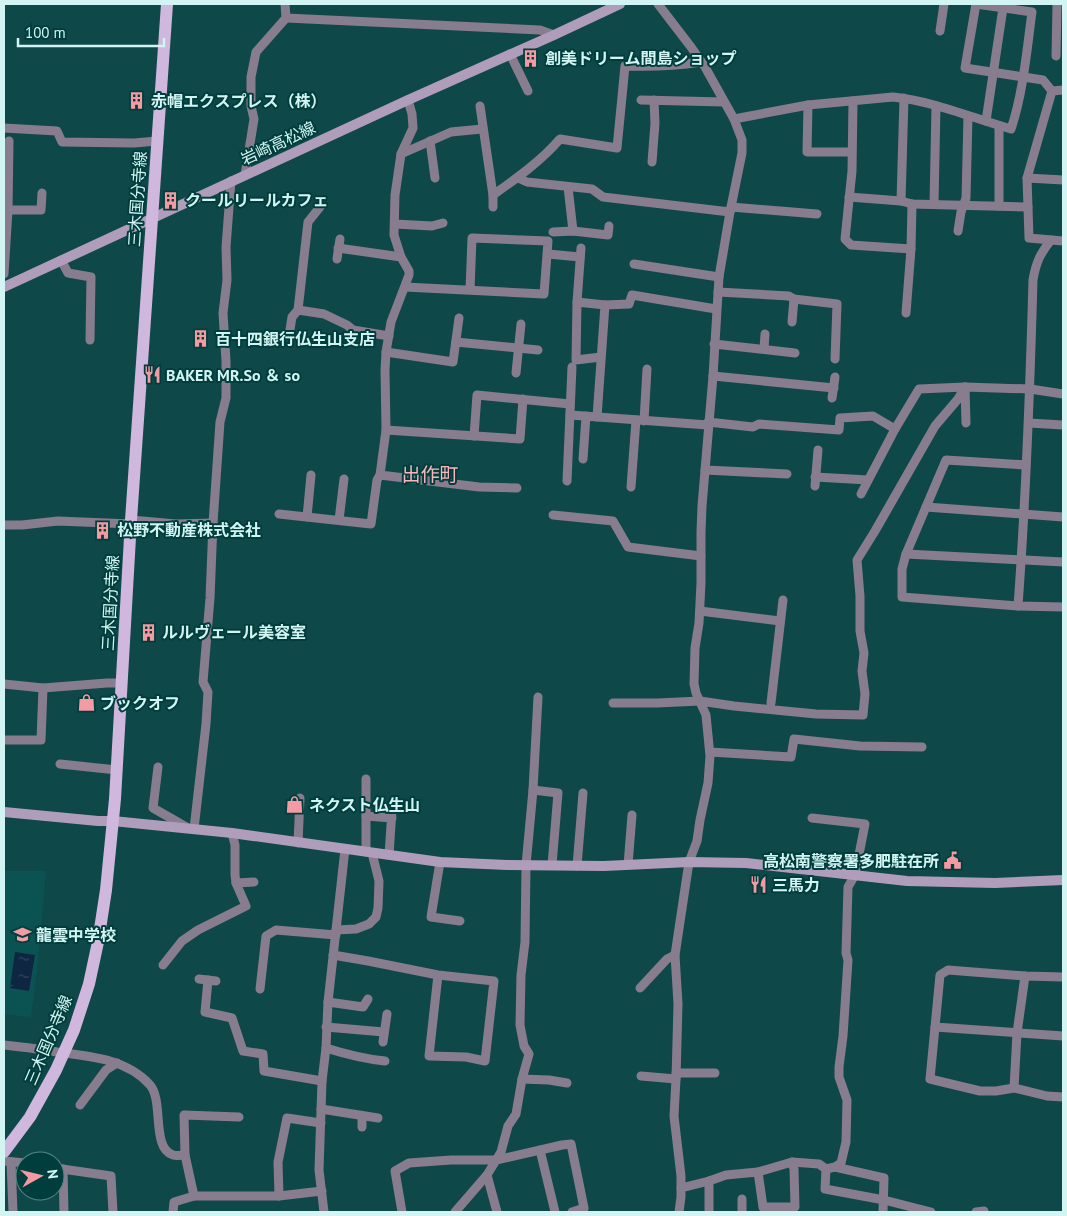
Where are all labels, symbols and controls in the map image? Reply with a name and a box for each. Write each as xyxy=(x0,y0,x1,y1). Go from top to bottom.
scale bar xyxy=(18,15,164,47)
text: 100 m xyxy=(25,23,66,42)
building icon: 創美ドリーム間島ショップ xyxy=(521,48,541,68)
place label: 創美ドリーム間島ショップ xyxy=(545,48,737,68)
building icon: 赤帽エクスプレス（株） xyxy=(127,91,147,111)
place label: 赤帽エクスプレス（株） xyxy=(151,91,327,111)
street label: 岩崎高松線 xyxy=(238,117,318,169)
street label: 三木国分寺線 xyxy=(124,150,150,248)
building icon: クールリールカフェ xyxy=(161,190,181,210)
place label: クールリールカフェ xyxy=(185,190,329,210)
building icon: 百十四銀行仏生山支店 xyxy=(191,329,211,349)
place label: 百十四銀行仏生山支店 xyxy=(215,329,375,349)
restaurant icon: BAKER MR.So ＆ so xyxy=(142,365,162,385)
place label: BAKER MR.So ＆ so xyxy=(166,365,300,385)
district label: 出作町 xyxy=(401,462,459,486)
building icon: 松野不動産株式会社 xyxy=(93,520,113,540)
place label: 松野不動産株式会社 xyxy=(117,520,261,540)
street label: 三木国分寺線 xyxy=(98,555,122,651)
building icon: ルルヴェール美容室 xyxy=(138,622,158,642)
place label: ルルヴェール美容室 xyxy=(162,622,306,642)
shop icon: ブックオフ xyxy=(76,693,96,713)
place label: ブックオフ xyxy=(100,693,180,713)
shop icon: ネクスト仏生山 xyxy=(285,795,305,815)
place label: ネクスト仏生山 xyxy=(309,795,421,815)
place label: 高松南警察署多肥駐在所 xyxy=(763,851,939,871)
public building icon: 高松南警察署多肥駐在所 xyxy=(943,851,963,871)
restaurant icon: 三馬力 xyxy=(748,875,768,895)
place label: 三馬力 xyxy=(772,875,820,895)
school or university icon: 龍雲中学校 xyxy=(12,925,32,945)
place label: 龍雲中学校 xyxy=(36,925,116,945)
street label: 三木国分寺線 xyxy=(20,992,76,1088)
north arrow xyxy=(15,1151,65,1201)
text: N xyxy=(43,1168,62,1180)

